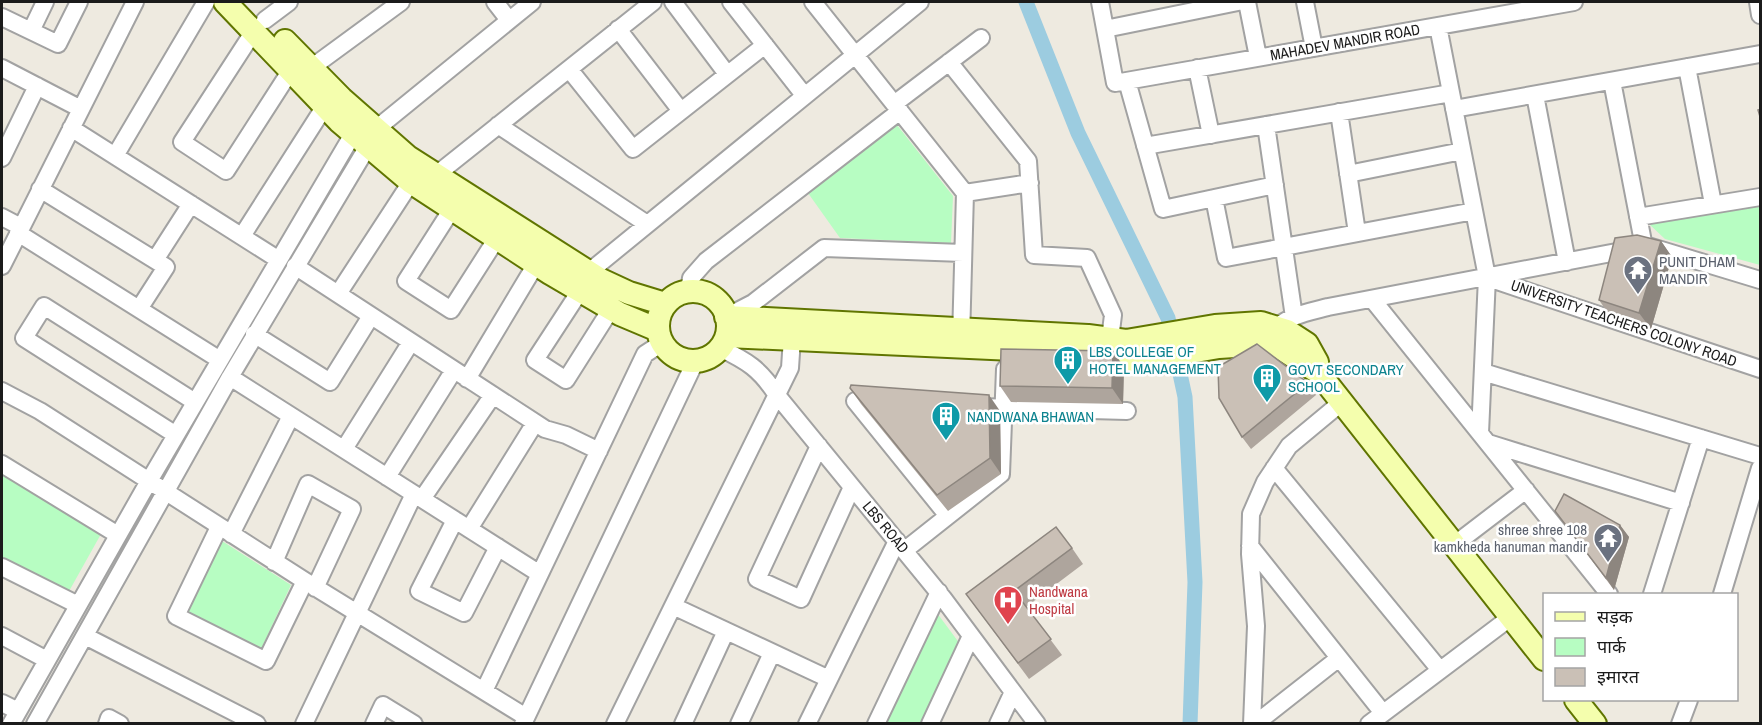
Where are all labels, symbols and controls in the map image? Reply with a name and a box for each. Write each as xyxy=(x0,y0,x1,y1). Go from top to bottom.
street label: MAHADEV MANDIR ROAD xyxy=(1268,18,1422,66)
place label: PUNIT DHAM MANDIR xyxy=(1659,251,1735,289)
temple icon: PUNIT DHAM MANDIR xyxy=(1622,254,1654,296)
street label: UNIVERSITY TEACHERS COLONY ROAD xyxy=(1508,274,1740,372)
place label: LBS COLLEGE OF HOTEL MANAGEMENT xyxy=(1089,341,1222,379)
building icon: LBS COLLEGE OF HOTEL MANAGEMENT xyxy=(1052,344,1084,386)
place label: GOVT SECONDARY SCHOOL xyxy=(1288,359,1405,397)
building icon: GOVT SECONDARY SCHOOL xyxy=(1251,362,1283,404)
building icon: NANDWANA BHAWAN xyxy=(930,400,962,442)
place label: NANDWANA BHAWAN xyxy=(967,406,1094,427)
street label: LBS ROAD xyxy=(858,496,914,558)
place label: shree shree 108 kamkheda hanuman mandir xyxy=(1434,519,1587,557)
temple icon: shree shree 108 kamkheda hanuman mandir xyxy=(1592,522,1624,564)
place label: Nandwana Hospital xyxy=(1029,581,1088,619)
hospital icon: Nandwana Hospital xyxy=(992,584,1024,626)
legend xyxy=(1543,593,1738,701)
text: सड़क xyxy=(1597,604,1634,629)
text: पार्क xyxy=(1597,634,1627,659)
text: इमारत xyxy=(1597,664,1640,689)

